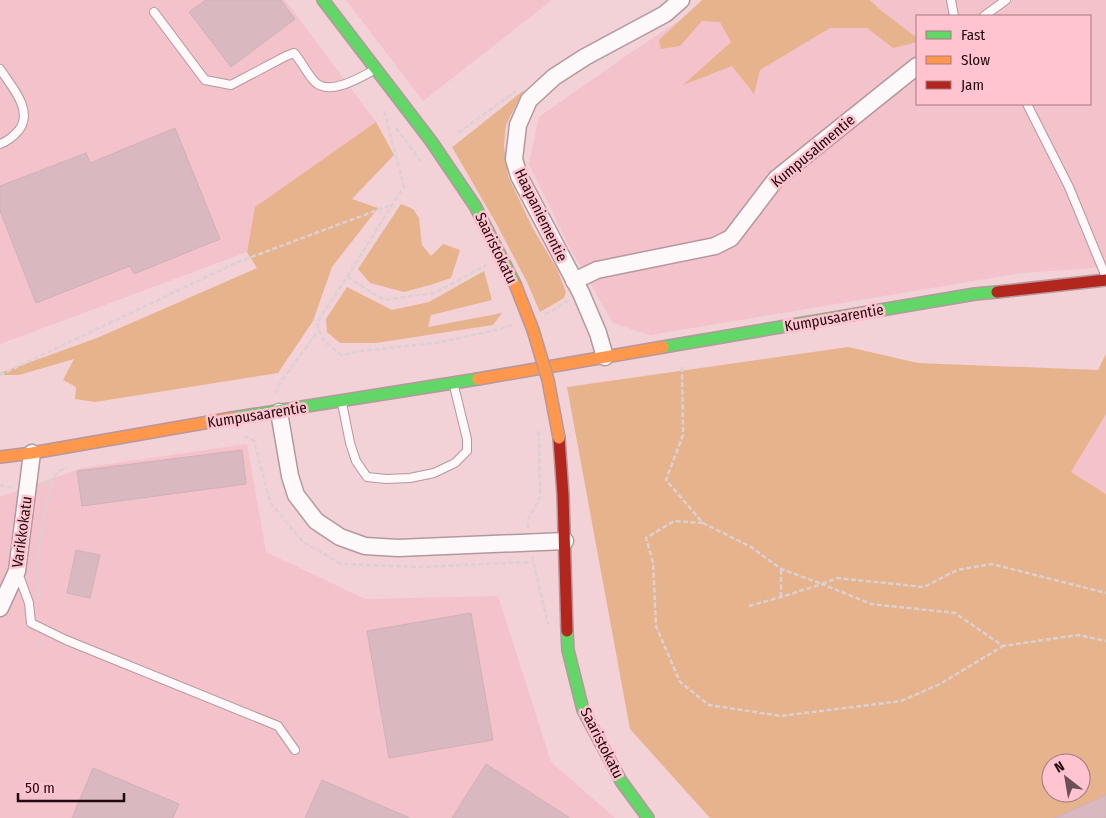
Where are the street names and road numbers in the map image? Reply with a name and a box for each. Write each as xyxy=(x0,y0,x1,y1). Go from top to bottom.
street label: Kumpusalmentie xyxy=(768,111,858,191)
street label: Haapaniementie xyxy=(511,166,571,264)
street label: Saaristokatu xyxy=(471,209,521,287)
street label: Kumpusaarentie xyxy=(783,300,885,336)
street label: Kumpusaarentie xyxy=(206,398,308,432)
street label: Varikkokatu xyxy=(8,495,36,569)
street label: Saaristokatu xyxy=(577,705,627,781)

